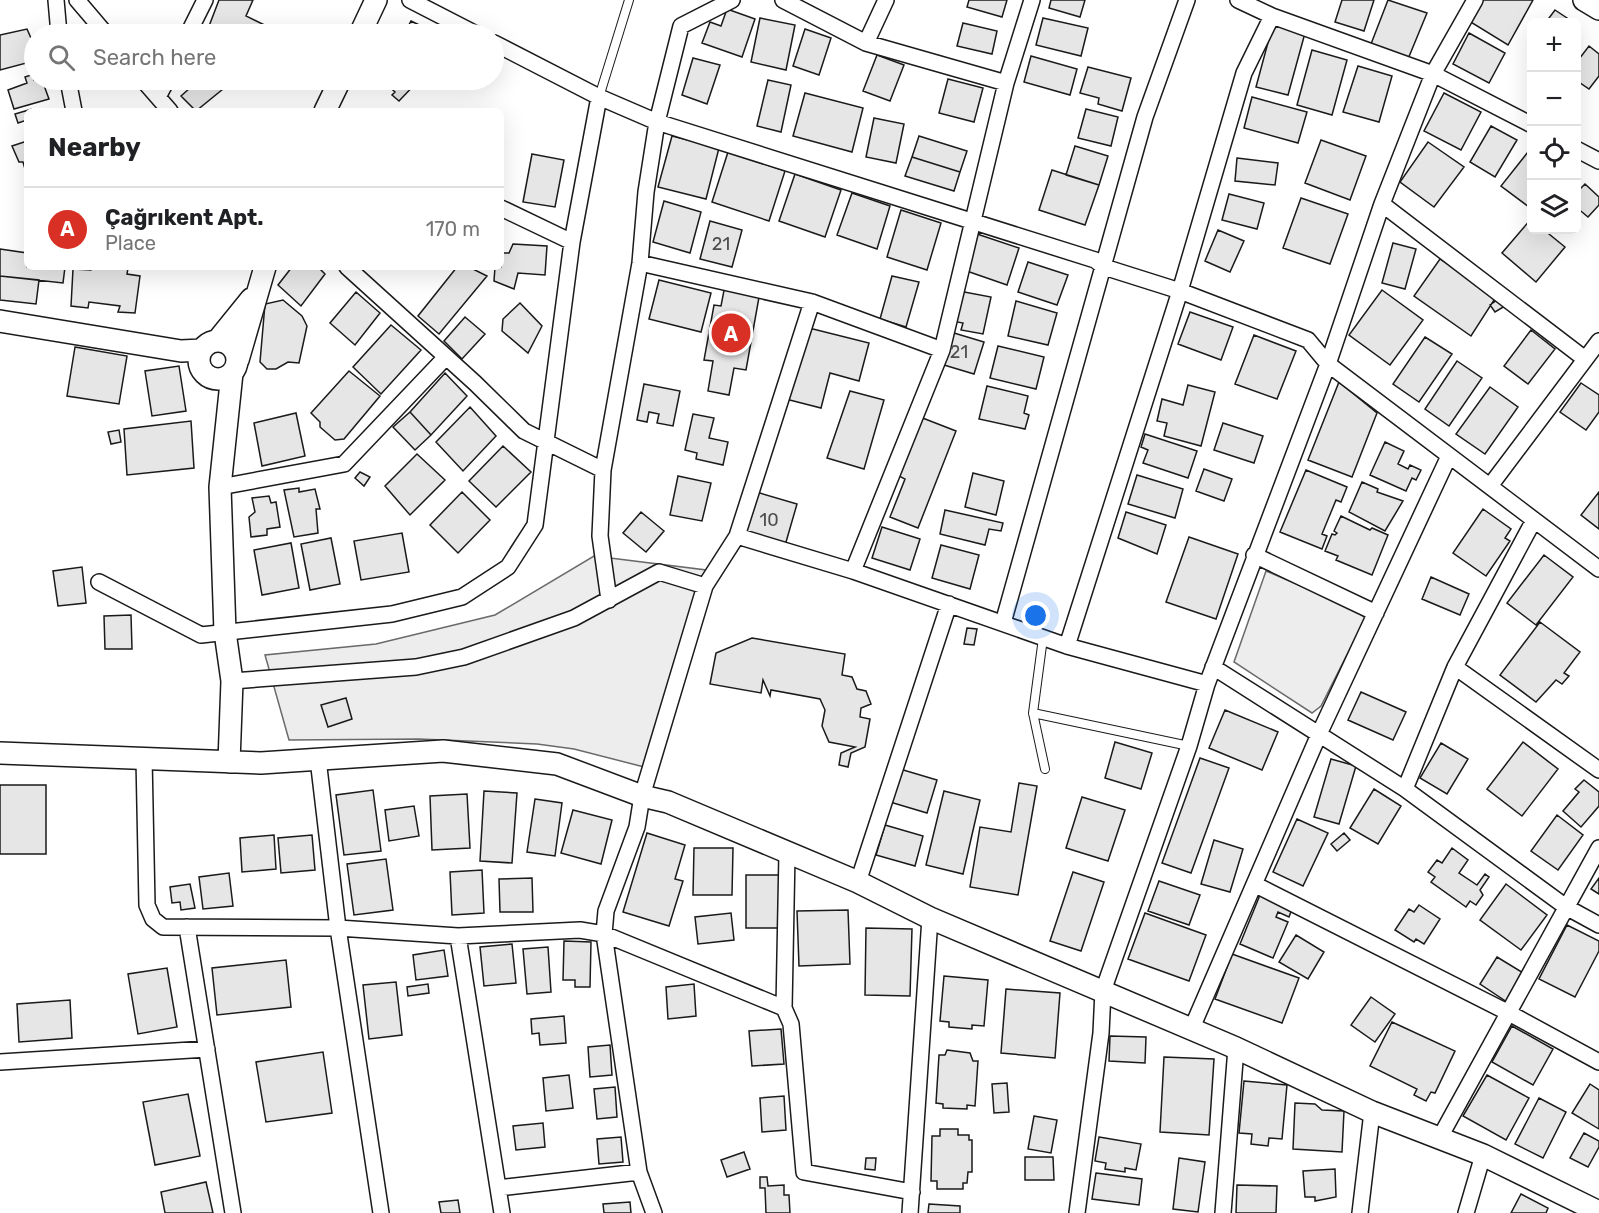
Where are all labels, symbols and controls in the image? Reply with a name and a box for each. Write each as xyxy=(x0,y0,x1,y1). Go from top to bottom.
map controls xyxy=(1527,18,1581,234)
button: + xyxy=(1527,18,1581,72)
search box xyxy=(24,24,504,90)
icon: search xyxy=(45,41,78,74)
text: Search here xyxy=(93,44,216,71)
button: − xyxy=(1527,72,1581,126)
button: locate xyxy=(1527,126,1581,180)
text: Nearby xyxy=(48,132,141,163)
button: layers xyxy=(1527,180,1581,234)
text: Çağrıkent Apt. xyxy=(105,204,264,231)
text: A xyxy=(60,217,75,241)
text: 170 m xyxy=(426,217,480,241)
text: Place xyxy=(105,231,156,255)
house number: 21 xyxy=(712,233,730,255)
pin: A xyxy=(712,310,750,356)
house number: 21 xyxy=(950,341,968,363)
house number: 10 xyxy=(759,509,779,531)
your location xyxy=(1021,601,1050,630)

